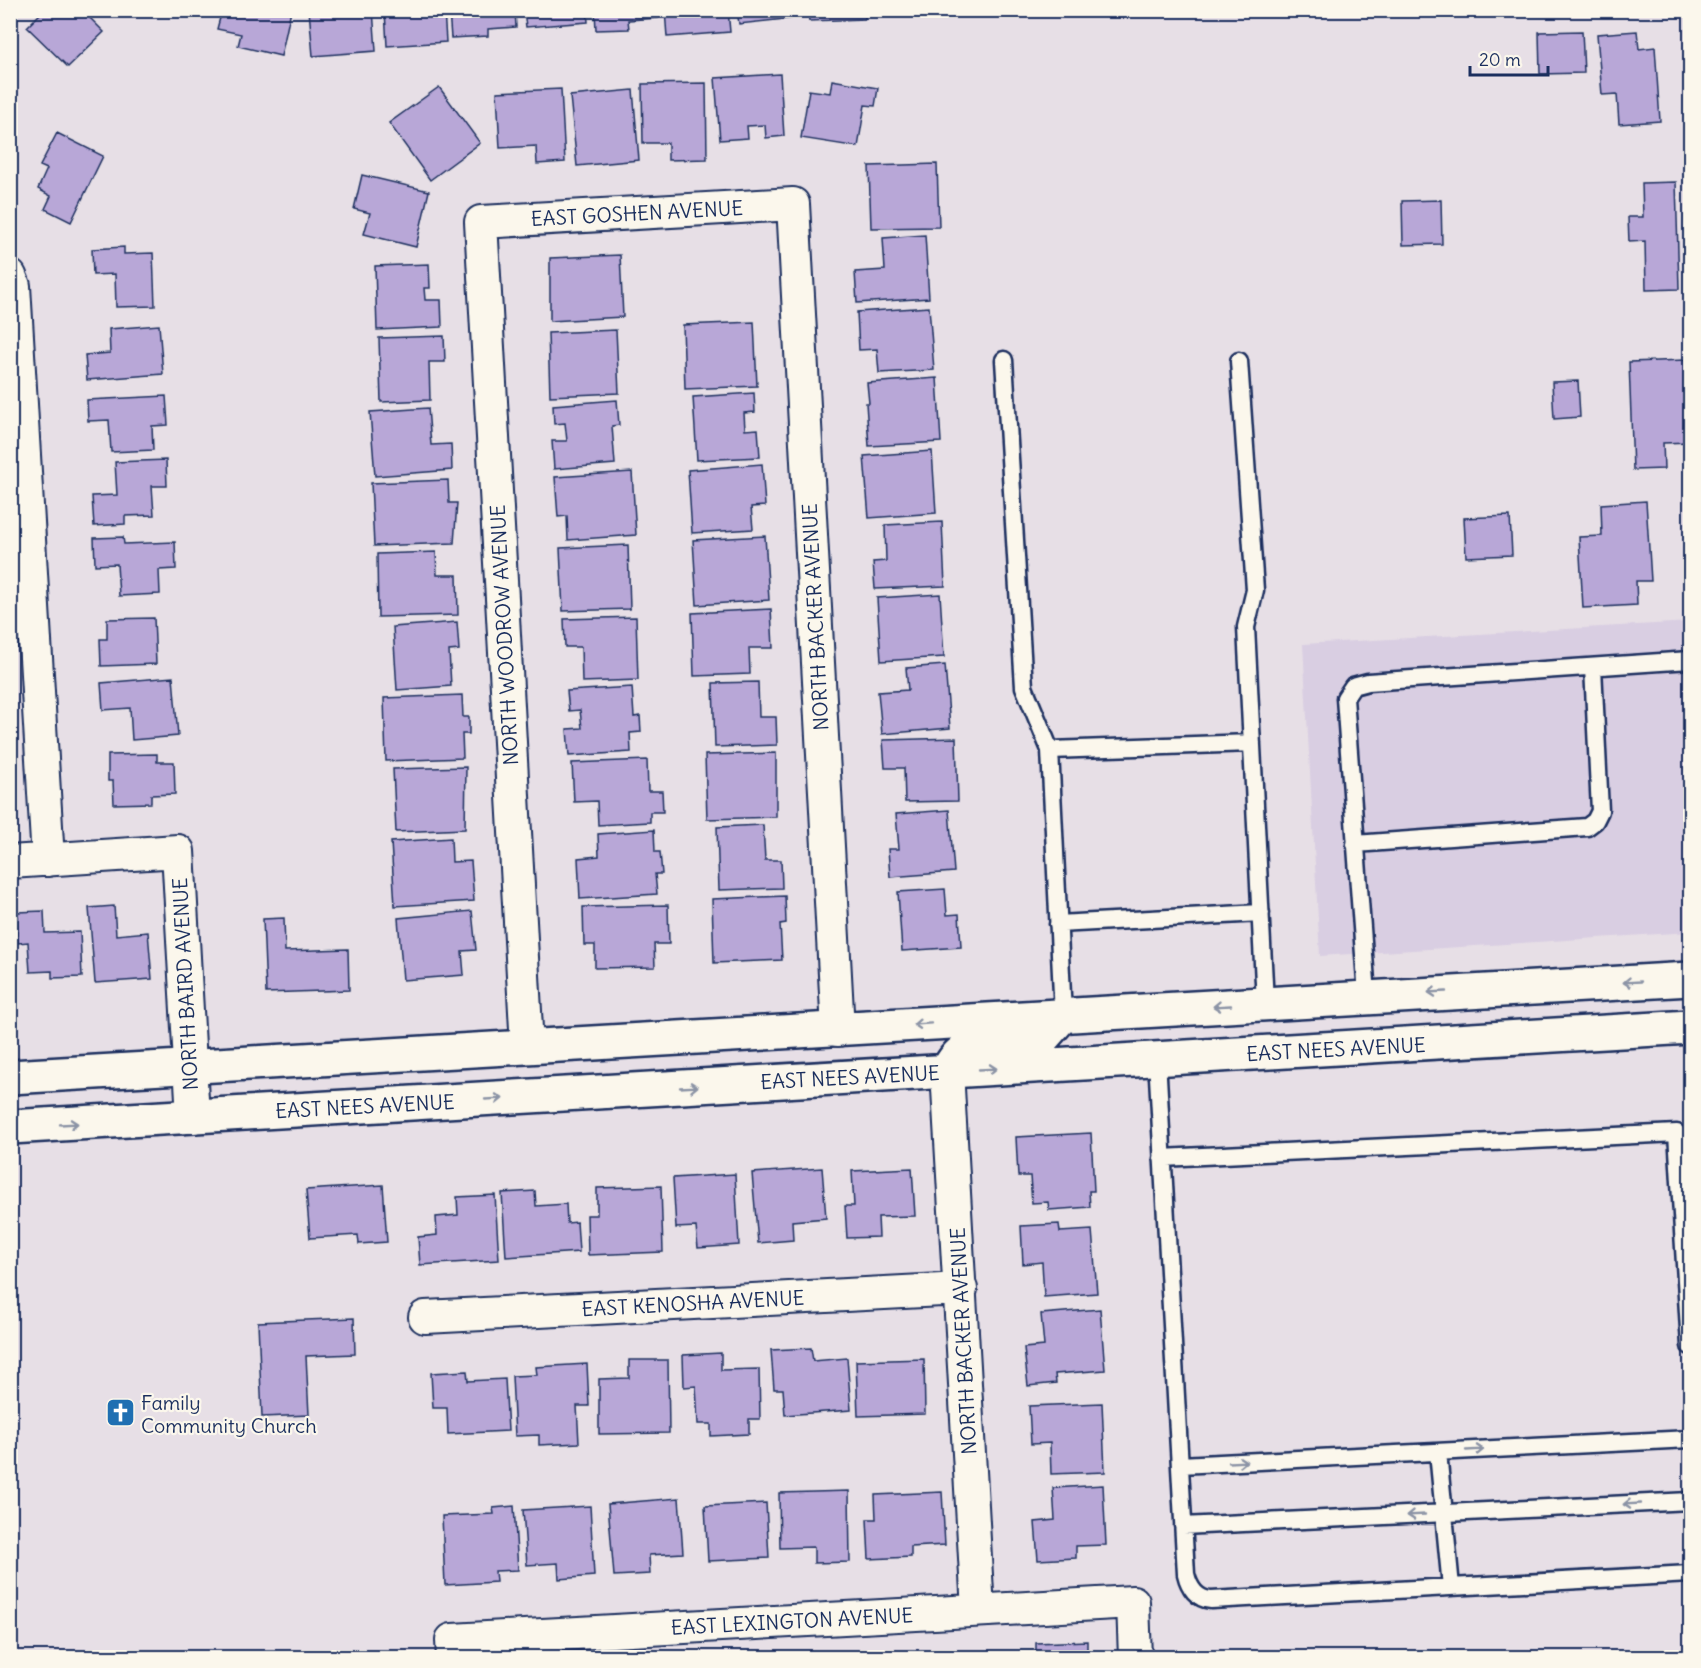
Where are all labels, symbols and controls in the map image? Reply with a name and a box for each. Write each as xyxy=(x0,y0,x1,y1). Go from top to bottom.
scale bar xyxy=(1470,39,1548,77)
text: 20 m xyxy=(1479,48,1521,71)
street label: EAST GOSHEN AVENUE xyxy=(530,195,744,231)
street label: NORTH BACKER AVENUE xyxy=(797,503,833,731)
street label: NORTH WOODROW AVENUE xyxy=(485,504,523,766)
street label: NORTH BAIRD AVENUE xyxy=(167,877,203,1091)
one-way arrow xyxy=(1623,976,1643,987)
one-way arrow xyxy=(1428,986,1448,997)
one-way arrow xyxy=(1212,1000,1232,1011)
one-way arrow xyxy=(913,1019,933,1030)
street label: EAST NEES AVENUE xyxy=(1246,1032,1426,1066)
street label: EAST NEES AVENUE xyxy=(760,1060,940,1094)
one-way arrow xyxy=(978,1063,998,1074)
one-way arrow xyxy=(678,1081,698,1092)
street label: EAST NEES AVENUE xyxy=(275,1089,455,1123)
one-way arrow xyxy=(484,1093,504,1104)
one-way arrow xyxy=(58,1118,78,1129)
street label: NORTH BACKER AVENUE xyxy=(945,1227,981,1455)
street label: EAST KENOSHA AVENUE xyxy=(581,1285,805,1321)
place label: Family Community Church xyxy=(141,1390,317,1438)
church icon: Family Community Church xyxy=(104,1397,136,1429)
one-way arrow xyxy=(1464,1444,1484,1455)
one-way arrow xyxy=(1228,1456,1248,1467)
one-way arrow xyxy=(1623,1498,1643,1509)
one-way arrow xyxy=(1407,1509,1427,1520)
street label: EAST LEXINGTON AVENUE xyxy=(670,1602,914,1640)

